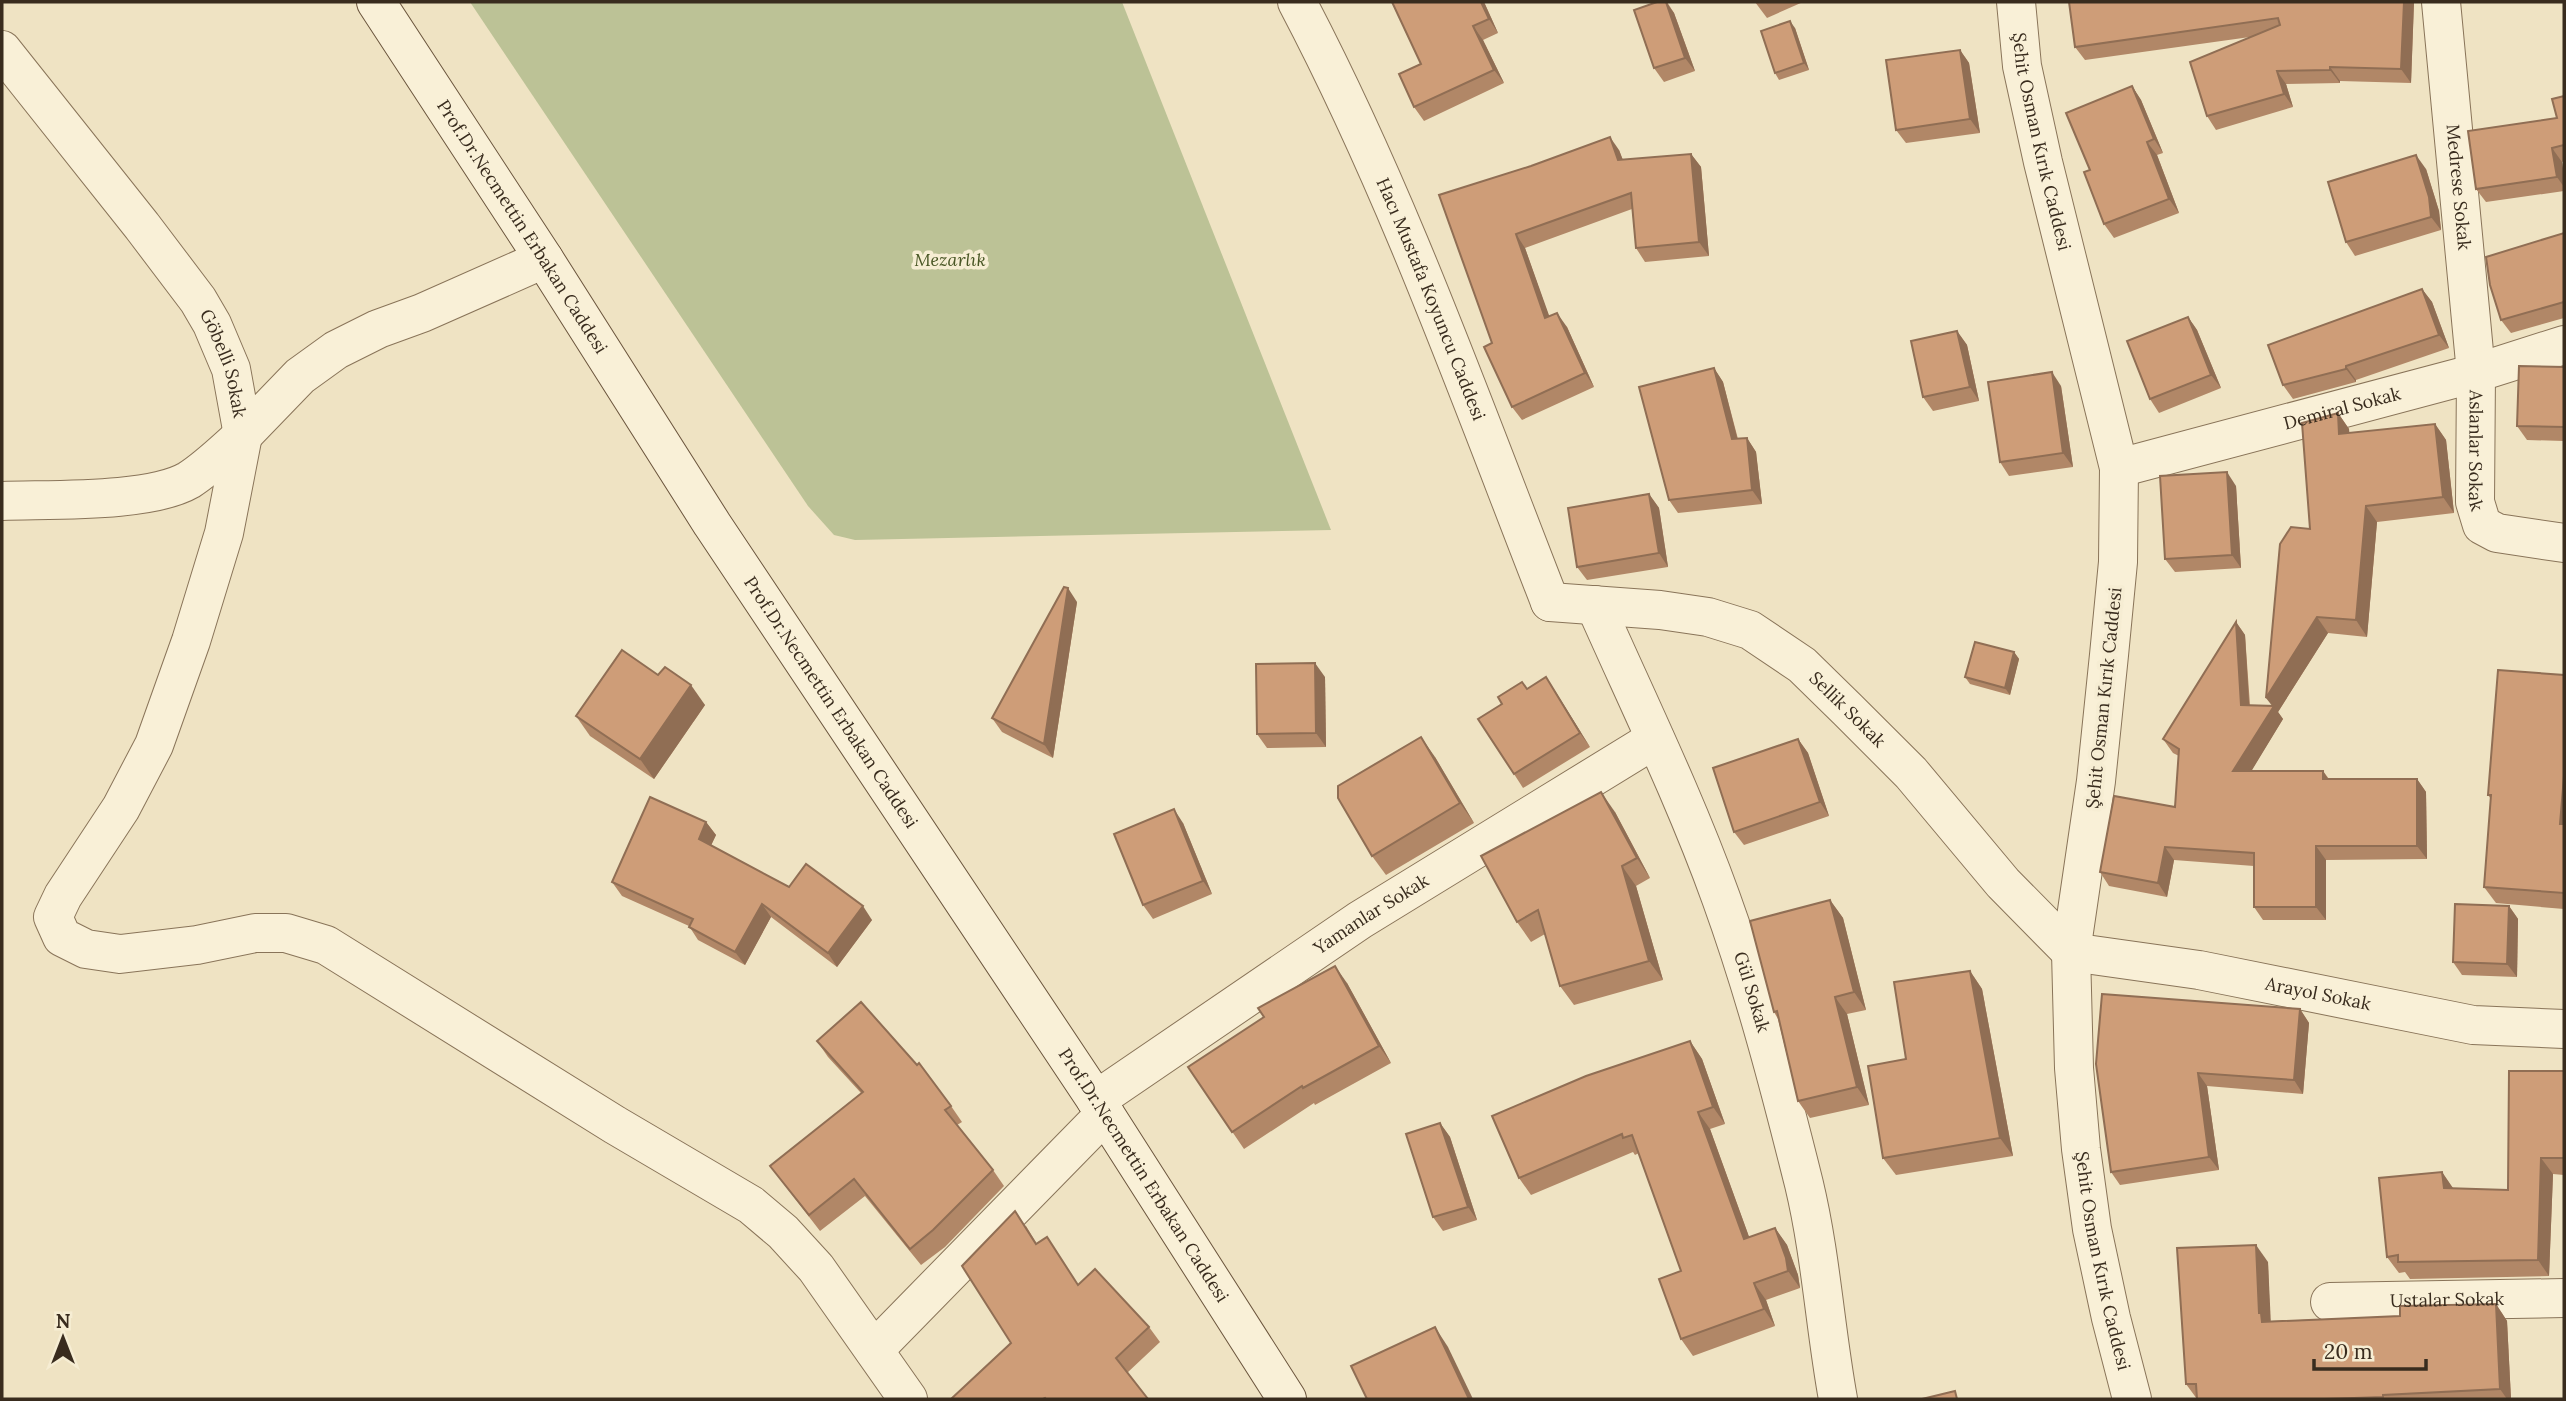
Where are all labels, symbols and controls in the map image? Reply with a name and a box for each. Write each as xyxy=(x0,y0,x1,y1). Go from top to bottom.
street label: Şehit Osman Kırık Caddesi xyxy=(2008,31,2077,253)
street label: Prof.Dr.Necmettin Erbakan Caddesi xyxy=(432,95,613,358)
street label: Medrese Sokak xyxy=(2442,123,2476,252)
street label: Hacı Mustafa Koyuncu Caddesi xyxy=(1372,174,1491,423)
park label: Mezarlık xyxy=(914,248,986,271)
street label: Göbelli Sokak xyxy=(195,305,252,420)
street label: Demiral Sokak xyxy=(2281,381,2404,435)
street label: Aslanlar Sokak xyxy=(2464,389,2489,514)
street label: Prof.Dr.Necmettin Erbakan Caddesi xyxy=(739,572,923,832)
street label: Şehit Osman Kırık Caddesi xyxy=(2080,586,2127,810)
street label: Sellik Sokak xyxy=(1804,666,1891,752)
street label: Yamanlar Sokak xyxy=(1308,868,1433,960)
street label: Gül Sokak xyxy=(1729,948,1776,1035)
street label: Arayol Sokak xyxy=(2263,971,2373,1015)
street label: Prof.Dr.Necmettin Erbakan Caddesi xyxy=(1054,1043,1234,1306)
street label: Şehit Osman Kırık Caddesi xyxy=(2070,1150,2136,1373)
street label: Ustalar Sokak xyxy=(2390,1287,2505,1312)
north arrow xyxy=(28,1303,98,1373)
text: N xyxy=(56,1309,71,1333)
scale bar xyxy=(2314,1328,2426,1372)
text: 20 m xyxy=(2324,1338,2373,1365)

